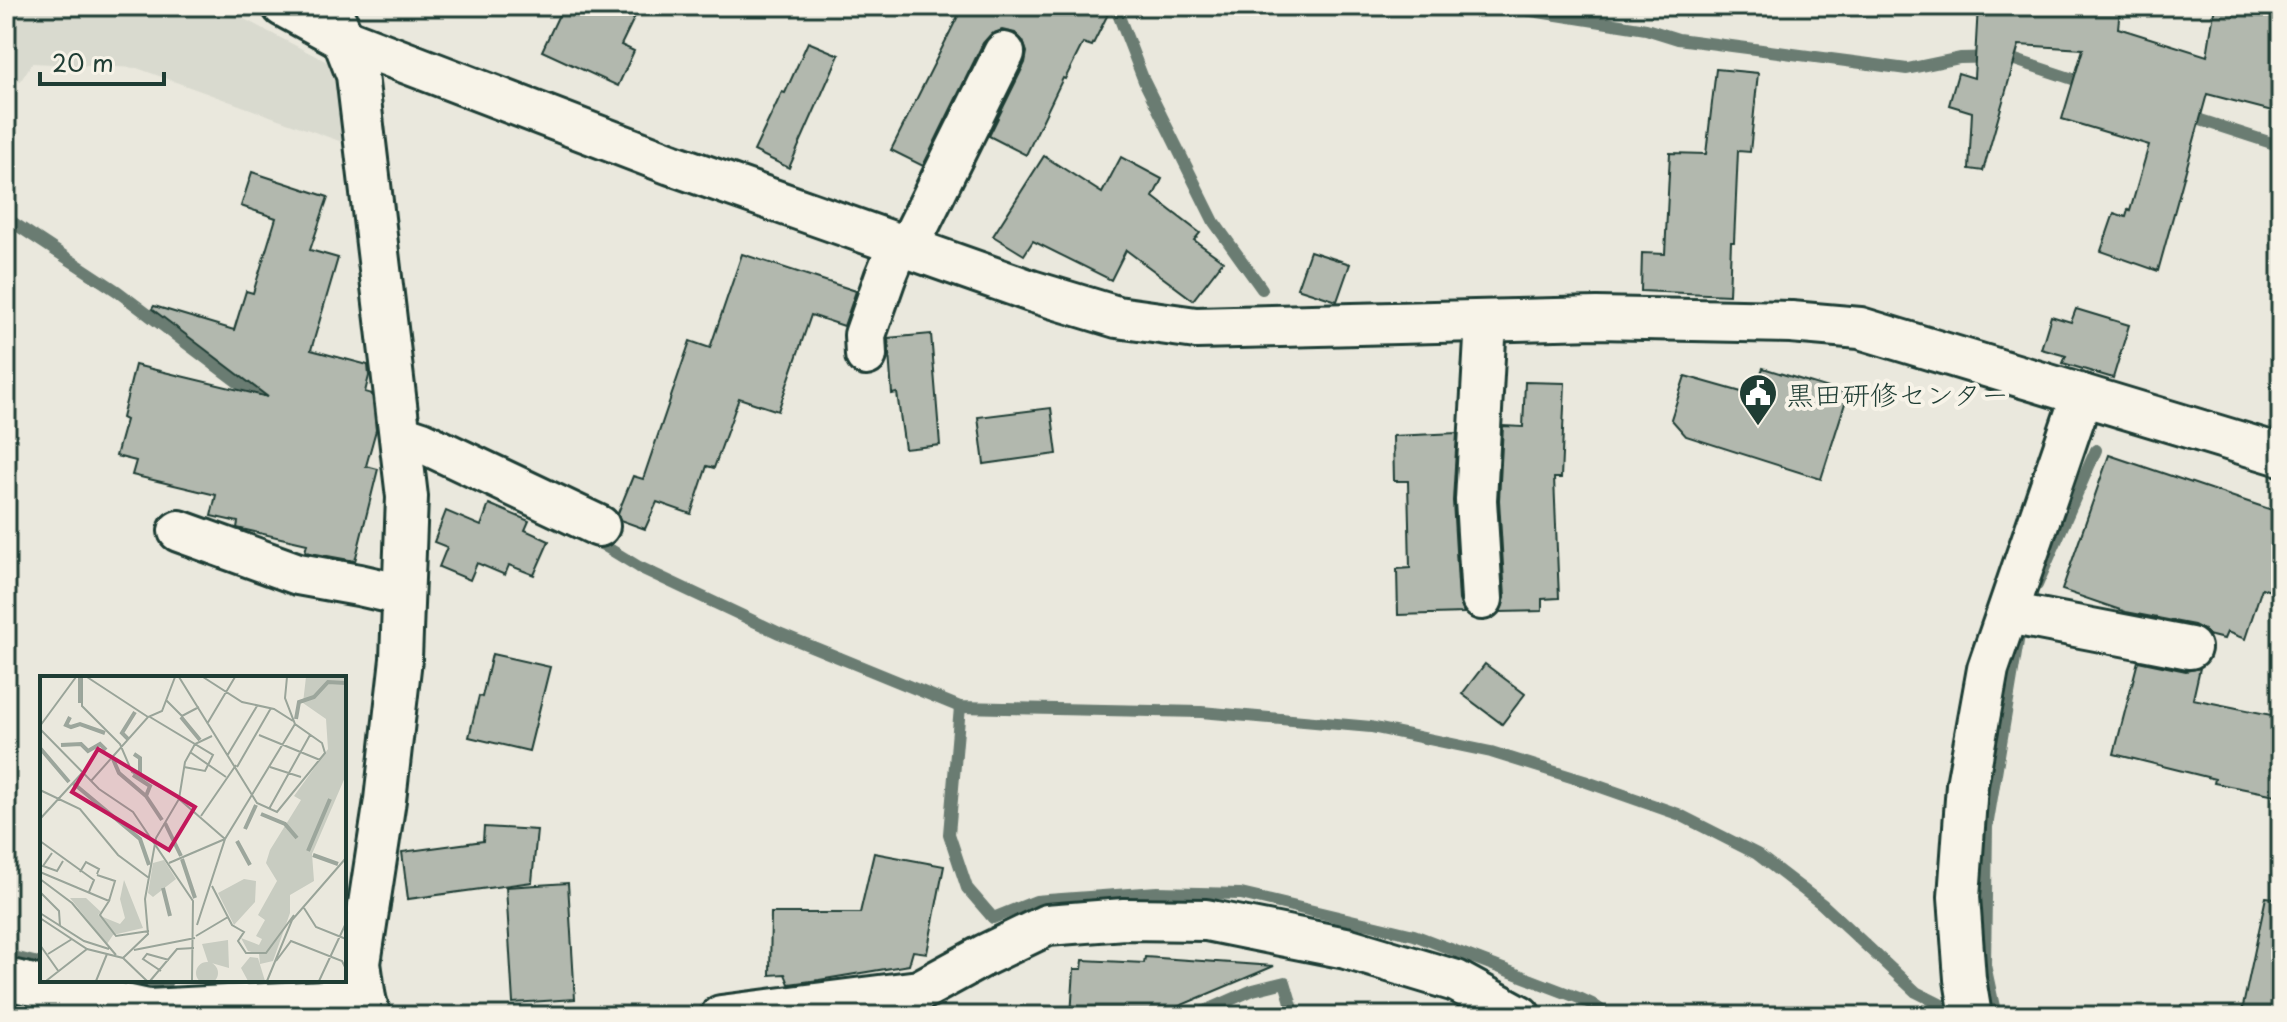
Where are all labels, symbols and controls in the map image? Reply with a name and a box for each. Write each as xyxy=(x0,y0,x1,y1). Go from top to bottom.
scale bar xyxy=(40,36,164,86)
text: 20 m xyxy=(52,44,114,80)
public building icon: 黒田研修センター xyxy=(1737,372,1779,427)
place label: 黒田研修センター xyxy=(1786,372,2009,415)
inset map xyxy=(40,676,346,982)

